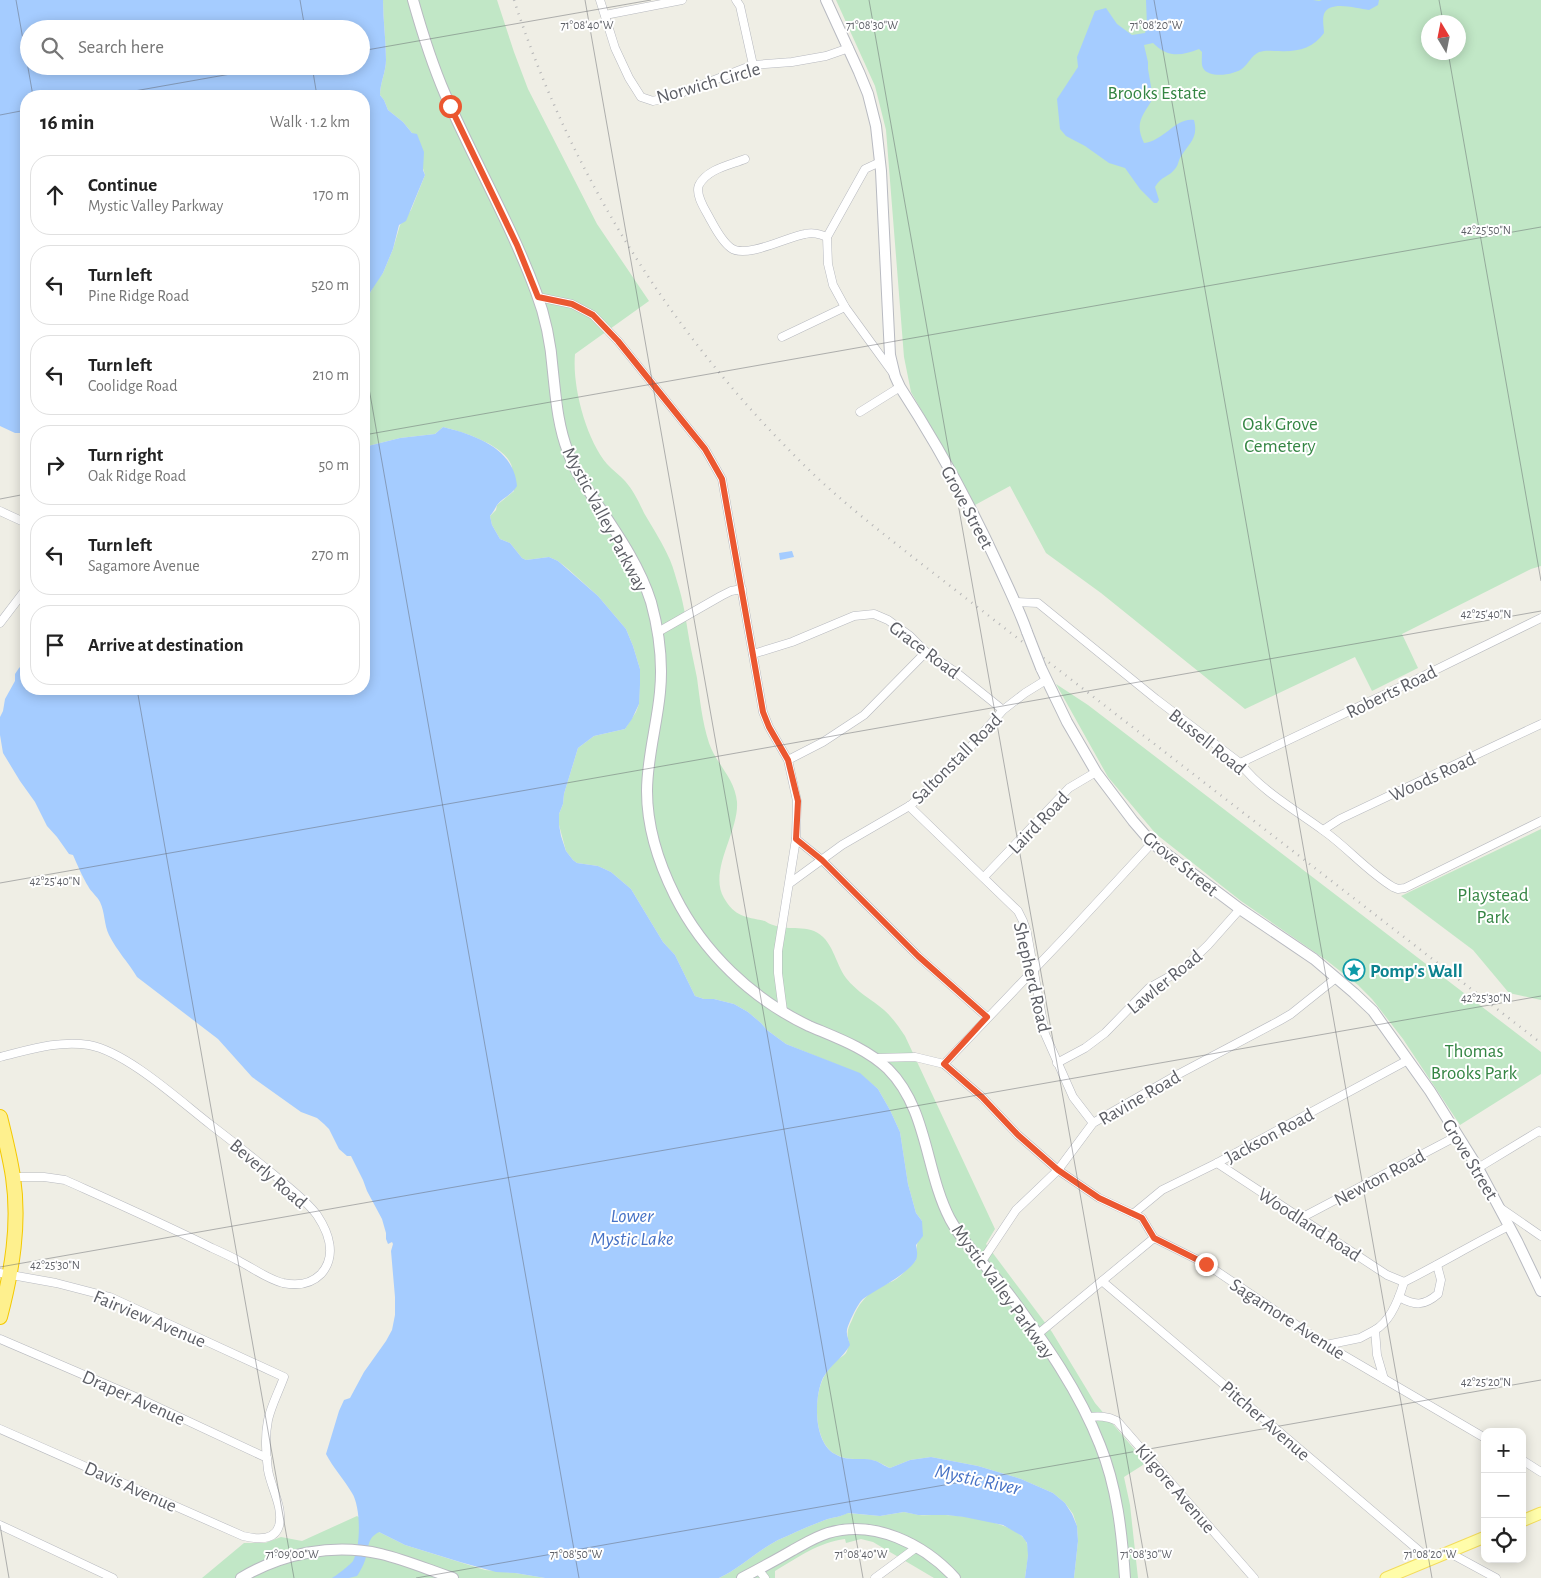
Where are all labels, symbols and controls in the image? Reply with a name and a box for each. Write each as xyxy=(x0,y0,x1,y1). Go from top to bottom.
north arrow xyxy=(1421,15,1466,60)
text: 71°08'40"W xyxy=(560,19,614,31)
text: 71°08'30"W xyxy=(846,19,898,31)
text: 71°08'20"W xyxy=(1130,19,1183,31)
search box xyxy=(20,20,370,75)
icon: search xyxy=(38,34,66,62)
text: Search here xyxy=(78,38,164,57)
street label: Norwich Circle xyxy=(654,60,763,107)
park label: Brooks Estate xyxy=(1107,84,1207,103)
route start xyxy=(439,95,462,118)
text: 16 min xyxy=(40,112,94,133)
text: Walk · 1.2 km xyxy=(270,114,350,130)
text: Continue xyxy=(88,176,157,195)
icon: ahead xyxy=(41,181,69,209)
text: 170 m xyxy=(313,187,349,203)
text: Mystic Valley Parkway xyxy=(88,198,223,214)
text: 42°25'50"N xyxy=(1461,224,1511,236)
text: Turn left xyxy=(88,266,152,285)
icon: left xyxy=(41,271,69,299)
text: 520 m xyxy=(311,277,349,293)
text: Pine Ridge Road xyxy=(88,288,189,304)
text: Turn left xyxy=(88,356,152,375)
icon: left xyxy=(41,361,69,389)
text: 210 m xyxy=(312,367,349,383)
text: Coolidge Road xyxy=(88,378,177,394)
park label: Oak Grove Cemetery xyxy=(1242,415,1318,456)
street label: Mystic Valley Parkway xyxy=(559,444,651,595)
text: Turn right xyxy=(88,446,163,465)
icon: right xyxy=(41,451,69,479)
text: 50 m xyxy=(318,457,349,473)
street label: Grove Street xyxy=(937,463,996,552)
text: Oak Ridge Road xyxy=(88,468,186,484)
text: Turn left xyxy=(88,536,152,555)
icon: left xyxy=(41,541,69,569)
text: 270 m xyxy=(311,547,349,563)
text: Sagamore Avenue xyxy=(88,558,200,574)
text: 42°25'40"N xyxy=(1461,608,1511,620)
street label: Grace Road xyxy=(885,618,963,683)
icon: arrive xyxy=(41,631,69,659)
text: Arrive at destination xyxy=(88,636,244,655)
street label: Roberts Road xyxy=(1344,662,1440,722)
street label: Bussell Road xyxy=(1165,706,1249,779)
street label: Saltonstall Road xyxy=(908,710,1006,808)
street label: Woods Road xyxy=(1387,749,1479,806)
street label: Laird Road xyxy=(1005,788,1073,858)
street label: Grove Street xyxy=(1139,828,1221,900)
text: 42°25'40"N xyxy=(30,875,80,887)
park label: Playstead Park xyxy=(1457,886,1529,927)
street label: Shepherd Road xyxy=(1010,920,1053,1034)
street label: Lawler Road xyxy=(1124,946,1206,1018)
place icon: Pomp's Wall xyxy=(1342,958,1366,982)
place label: Pomp's Wall xyxy=(1370,962,1463,981)
text: 42°25'30"N xyxy=(1461,992,1511,1004)
park label: Thomas Brooks Park xyxy=(1431,1042,1518,1083)
street label: Ravine Road xyxy=(1096,1067,1184,1129)
street label: Jackson Road xyxy=(1222,1105,1317,1168)
street label: Grove Street xyxy=(1438,1116,1501,1203)
street label: Beverly Road xyxy=(226,1136,310,1213)
street label: Newton Road xyxy=(1331,1146,1428,1210)
street label: Woodland Road xyxy=(1254,1185,1364,1266)
water label: Lower Mystic Lake xyxy=(590,1206,674,1249)
street label: Mystic Valley Parkway xyxy=(948,1221,1058,1362)
route end xyxy=(1195,1253,1218,1276)
text: 42°25'30"N xyxy=(30,1259,80,1271)
street label: Sagamore Avenue xyxy=(1226,1275,1348,1363)
street label: Fairview Avenue xyxy=(90,1287,208,1352)
street label: Draper Avenue xyxy=(79,1367,188,1429)
text: 42°25'20"N xyxy=(1461,1376,1511,1388)
street label: Pitcher Avenue xyxy=(1217,1378,1313,1465)
map controls xyxy=(1481,1428,1526,1563)
button: + xyxy=(1481,1428,1526,1473)
street label: Kilgore Avenue xyxy=(1131,1441,1219,1537)
street label: Davis Avenue xyxy=(81,1459,179,1516)
water label: Mystic River xyxy=(933,1461,1023,1499)
button: − xyxy=(1481,1473,1526,1518)
button: locate xyxy=(1481,1518,1526,1563)
text: 71°09'00"W xyxy=(265,1548,319,1560)
text: 71°08'50"W xyxy=(550,1548,602,1560)
text: 71°08'40"W xyxy=(834,1548,888,1560)
text: 71°08'30"W xyxy=(1120,1548,1172,1560)
text: 71°08'20"W xyxy=(1404,1548,1457,1560)

